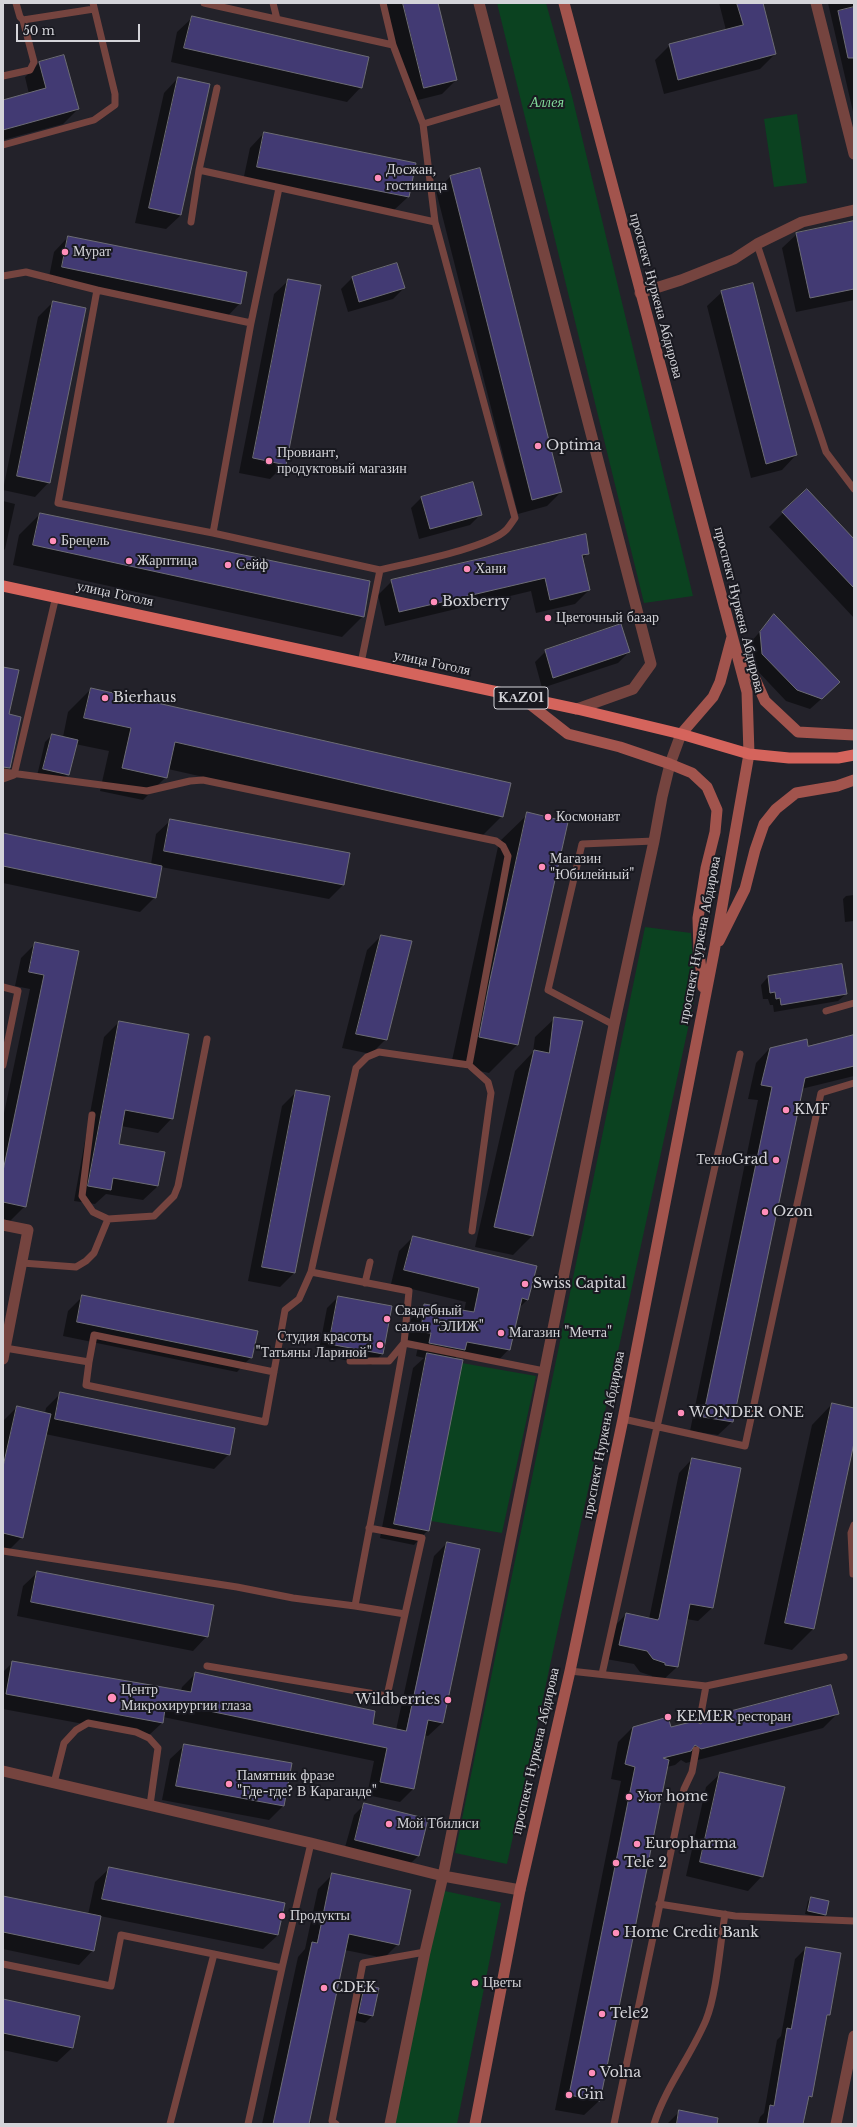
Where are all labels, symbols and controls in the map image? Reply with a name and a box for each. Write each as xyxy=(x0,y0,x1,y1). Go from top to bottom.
scale bar xyxy=(18,16,142,42)
text: 50 m xyxy=(23,23,55,38)
park label: Аллея xyxy=(530,95,564,111)
place label: Досжан, гостиница xyxy=(386,162,447,194)
marker: Досжан, гостиница xyxy=(373,173,383,183)
street label: проспект Нуркена Абдирова xyxy=(626,212,686,380)
place label: Мурат xyxy=(73,244,111,260)
marker: Мурат xyxy=(60,247,70,257)
place label: Optima xyxy=(546,438,602,454)
marker: Optima xyxy=(533,441,543,451)
place label: Провиант, продуктовый магазин xyxy=(277,445,407,478)
marker: Провиант, продуктовый магазин xyxy=(264,456,274,466)
street label: проспект Нуркена Абдирова xyxy=(710,525,768,695)
place label: Брецель xyxy=(61,533,109,549)
marker: Брецель xyxy=(48,536,58,546)
place label: Жарптица xyxy=(137,553,197,569)
marker: Жарптица xyxy=(124,556,134,566)
place label: Сейф xyxy=(236,557,268,573)
marker: Сейф xyxy=(223,560,233,570)
place label: Хани xyxy=(475,561,506,577)
marker: Хани xyxy=(462,564,472,574)
street label: улица Гоголя xyxy=(75,578,155,610)
place label: Boxberry xyxy=(442,594,510,610)
marker: Boxberry xyxy=(429,597,439,607)
place label: Цветочный базар xyxy=(556,610,659,626)
marker: Цветочный базар xyxy=(543,613,553,623)
street label: улица Гоголя xyxy=(392,647,472,679)
road number: KАZ01 xyxy=(494,687,548,709)
place label: Bierhaus xyxy=(113,690,176,706)
marker: Bierhaus xyxy=(100,693,110,703)
place label: Космонавт xyxy=(556,809,620,825)
marker: Космонавт xyxy=(543,812,553,822)
place label: Магазин "Юбилейный" xyxy=(550,851,634,884)
street label: проспект Нуркена Абдирова xyxy=(675,855,725,1025)
marker: Магазин "Юбилейный" xyxy=(537,862,547,872)
place label: KMF xyxy=(794,1102,830,1118)
marker: KMF xyxy=(781,1105,791,1115)
place label: ТехноGrad xyxy=(696,1152,768,1168)
marker: ТехноGrad xyxy=(771,1155,781,1165)
place label: Ozon xyxy=(773,1204,813,1220)
marker: Ozon xyxy=(760,1207,770,1217)
place label: Swiss Capital xyxy=(533,1276,626,1292)
marker: Swiss Capital xyxy=(520,1279,530,1289)
place label: Свадебный салон "ЭЛИЖ" xyxy=(395,1303,484,1336)
marker: Свадебный салон "ЭЛИЖ" xyxy=(382,1314,392,1324)
place label: Магазин "Мечта" xyxy=(509,1325,612,1341)
marker: Магазин "Мечта" xyxy=(496,1328,506,1338)
place label: Студия красоты "Татьяны Лариной" xyxy=(256,1329,372,1362)
marker: Студия красоты "Татьяны Лариной" xyxy=(375,1340,385,1350)
street label: проспект Нуркена Абдирова xyxy=(579,1350,629,1520)
place label: WONDER ONE xyxy=(689,1405,804,1421)
marker: WONDER ONE xyxy=(676,1408,686,1418)
street label: проспект Нуркена Абдирова xyxy=(509,1666,563,1836)
place label: Центр Микрохирургии глаза xyxy=(121,1682,251,1714)
marker: Центр Микрохирургии глаза xyxy=(106,1692,118,1704)
place label: Wildberries xyxy=(355,1692,440,1708)
marker: Wildberries xyxy=(443,1695,453,1705)
place label: KEMER ресторан xyxy=(676,1709,791,1725)
marker: KEMER ресторан xyxy=(663,1712,673,1722)
place label: Памятник фразе "Где-где? В Караганде" xyxy=(237,1768,377,1800)
marker: Памятник фразе "Где-где? В Караганде" xyxy=(224,1779,234,1789)
place label: Уют home xyxy=(637,1789,708,1805)
marker: Уют home xyxy=(624,1792,634,1802)
place label: Мой Тбилиси xyxy=(397,1816,479,1832)
marker: Мой Тбилиси xyxy=(384,1819,394,1829)
place label: Europharma xyxy=(645,1836,737,1852)
marker: Europharma xyxy=(632,1839,642,1849)
place label: Tele 2 xyxy=(624,1855,667,1871)
marker: Tele 2 xyxy=(611,1858,621,1868)
place label: Продукты xyxy=(290,1908,350,1924)
marker: Продукты xyxy=(277,1911,287,1921)
place label: Home Credit Bank xyxy=(624,1925,759,1941)
marker: Home Credit Bank xyxy=(611,1928,621,1938)
place label: Цветы xyxy=(483,1975,521,1991)
marker: Цветы xyxy=(470,1978,480,1988)
place label: CDEK xyxy=(332,1980,376,1996)
marker: CDEK xyxy=(319,1983,329,1993)
place label: Tele2 xyxy=(610,2006,649,2022)
marker: Tele2 xyxy=(597,2009,607,2019)
place label: Volna xyxy=(600,2065,641,2081)
marker: Volna xyxy=(587,2068,597,2078)
place label: Gin xyxy=(577,2087,604,2103)
marker: Gin xyxy=(564,2090,574,2100)

